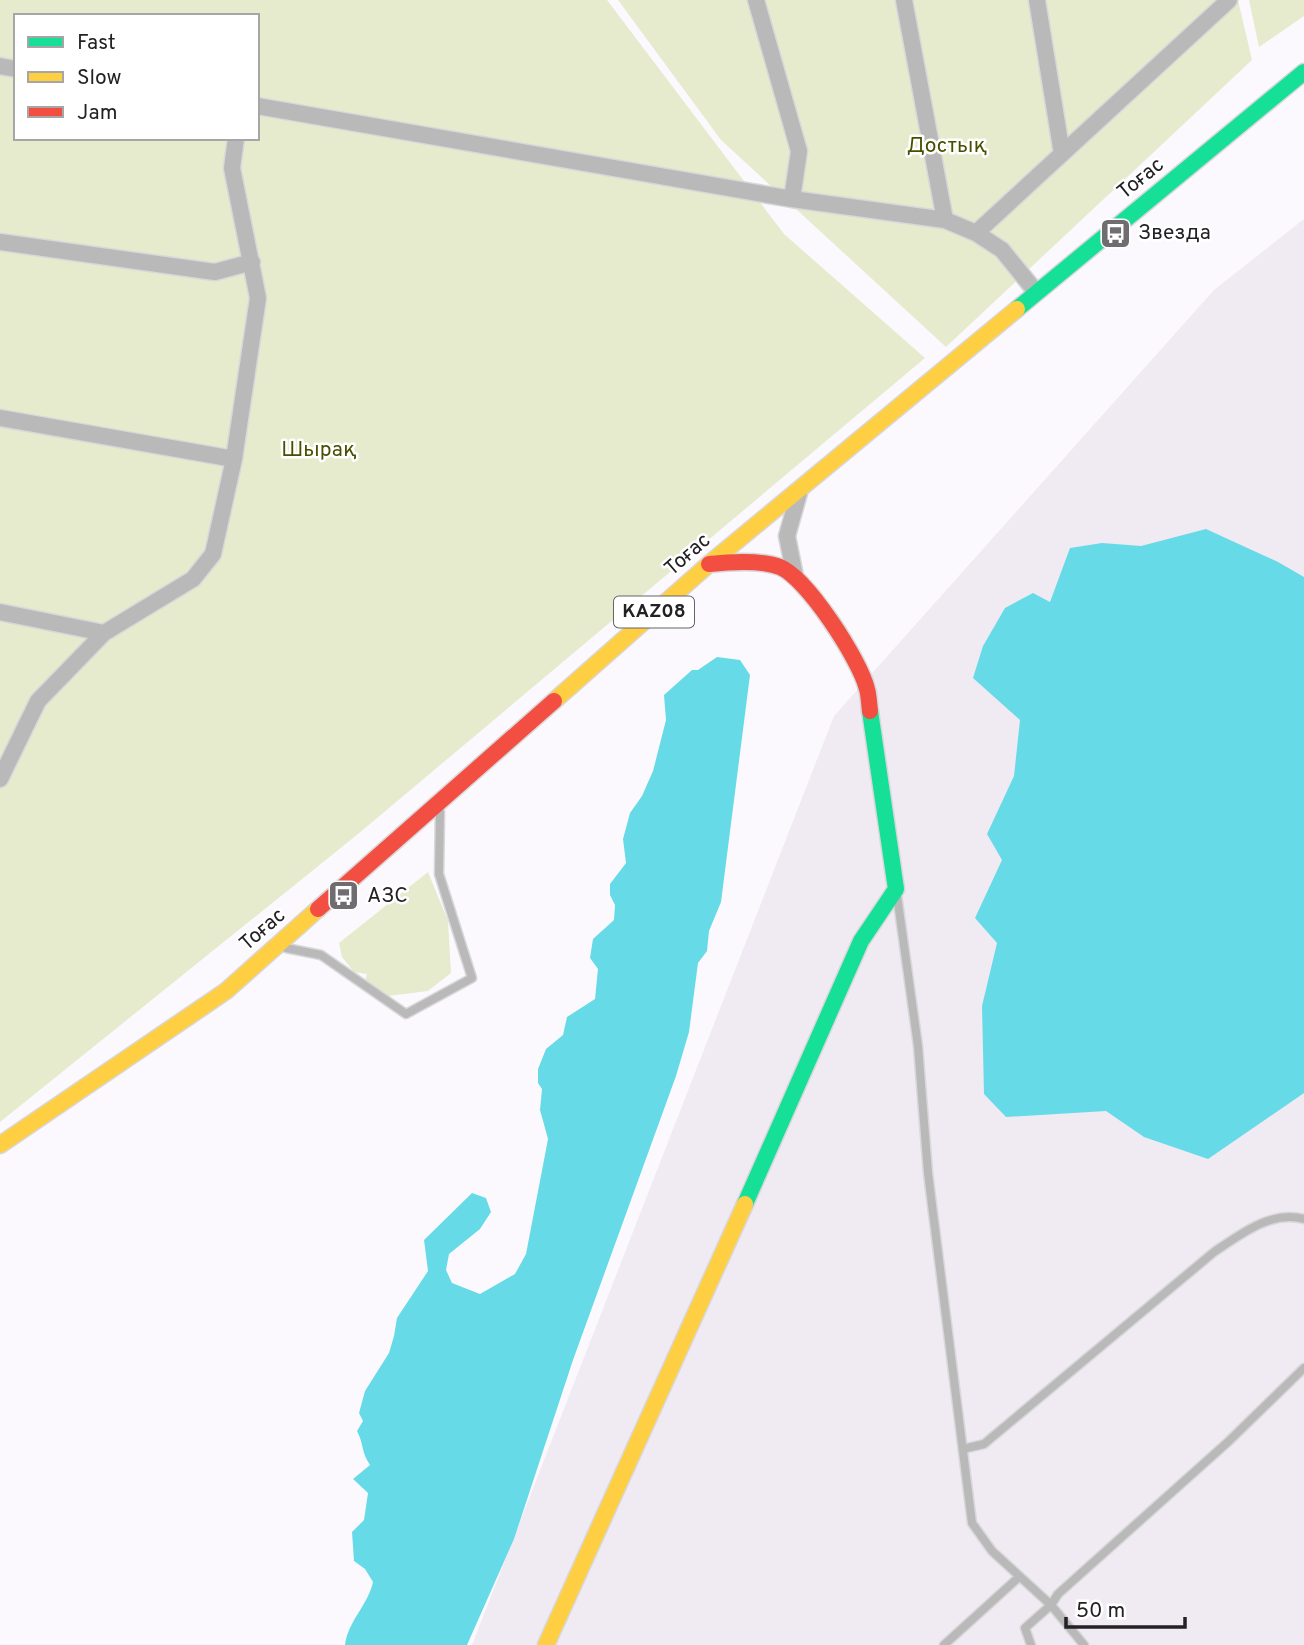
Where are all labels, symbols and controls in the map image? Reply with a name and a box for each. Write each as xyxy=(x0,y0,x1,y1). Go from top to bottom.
legend xyxy=(14,14,259,140)
text: Fast xyxy=(77,30,116,57)
text: Slow xyxy=(77,65,122,92)
text: Jam xyxy=(77,100,118,127)
park label: Достық xyxy=(907,133,987,160)
street label: Тоғас xyxy=(1112,152,1170,206)
bus stop icon: Звезда xyxy=(1098,216,1132,250)
place label: Звезда xyxy=(1138,220,1211,247)
park label: Шырақ xyxy=(281,437,357,464)
street label: Тоғас xyxy=(659,528,717,582)
road number: KAZ08 xyxy=(614,596,694,628)
bus stop icon: АЗС xyxy=(327,879,361,913)
place label: АЗС xyxy=(367,883,408,910)
street label: Тоғас xyxy=(234,903,292,957)
scale bar xyxy=(1066,1586,1185,1630)
text: 50 m xyxy=(1076,1598,1125,1625)

